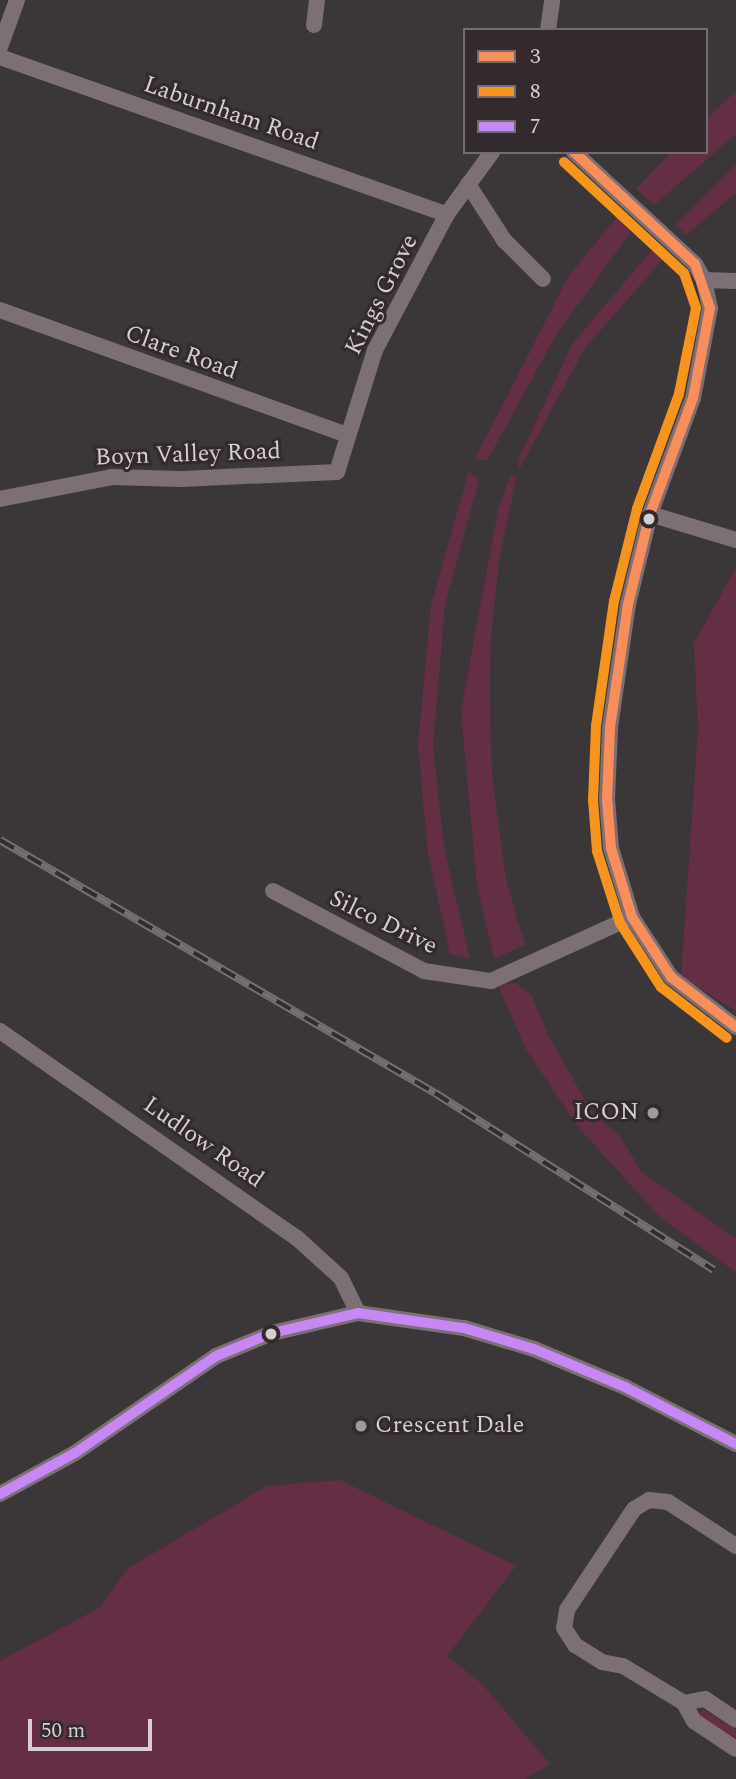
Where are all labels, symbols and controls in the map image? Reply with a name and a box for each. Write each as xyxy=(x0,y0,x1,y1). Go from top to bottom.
legend xyxy=(463,28,708,154)
text: 3 xyxy=(530,41,541,73)
street label: Laburnham Road xyxy=(140,71,322,157)
text: 8 xyxy=(530,76,541,108)
text: 7 xyxy=(530,111,541,143)
street label: Kings Grove xyxy=(339,230,425,360)
street label: Clare Road xyxy=(121,319,241,387)
street label: Boyn Valley Road xyxy=(95,437,281,473)
unlabelled marker xyxy=(642,512,656,526)
street label: Silco Drive xyxy=(324,885,442,961)
street label: Ludlow Road xyxy=(137,1091,269,1195)
place label: ICON xyxy=(574,1099,639,1127)
marker: ICON xyxy=(645,1105,661,1121)
unlabelled marker xyxy=(264,1327,278,1341)
place label: Crescent Dale xyxy=(375,1412,524,1440)
marker: Crescent Dale xyxy=(353,1418,369,1434)
scale bar xyxy=(32,1706,156,1750)
text: 50 m xyxy=(41,1715,85,1747)

